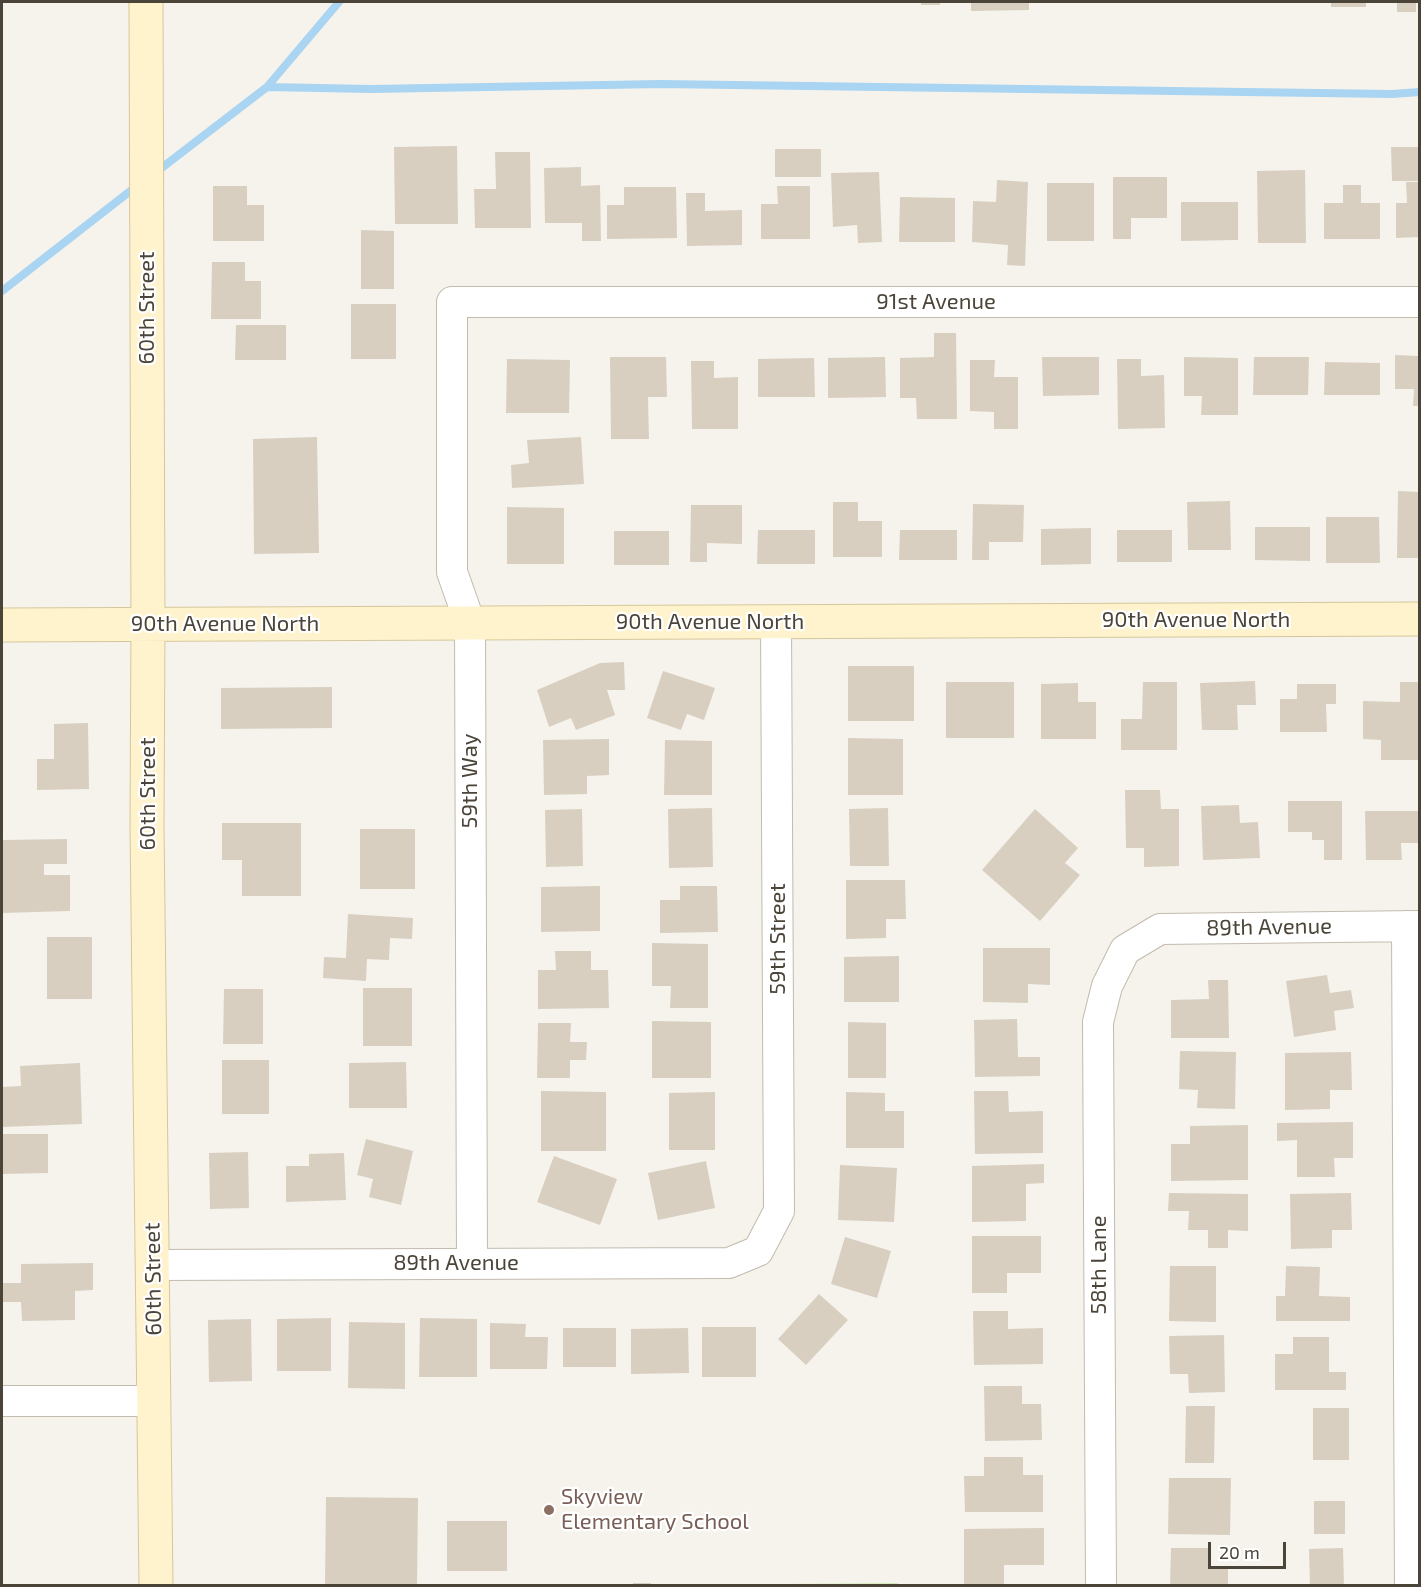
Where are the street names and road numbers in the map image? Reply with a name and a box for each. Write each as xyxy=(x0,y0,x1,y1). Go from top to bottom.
street label: 60th Street xyxy=(134,251,160,365)
street label: 91st Avenue xyxy=(876,289,996,315)
street label: 90th Avenue North xyxy=(1102,607,1290,633)
street label: 90th Avenue North xyxy=(616,609,804,635)
street label: 90th Avenue North xyxy=(131,611,319,637)
street label: 59th Way xyxy=(457,734,483,828)
street label: 60th Street xyxy=(135,737,161,851)
street label: 59th Street xyxy=(765,883,791,995)
street label: 89th Avenue xyxy=(1206,913,1332,941)
street label: 58th Lane xyxy=(1086,1215,1112,1315)
street label: 60th Street xyxy=(139,1222,167,1336)
street label: 89th Avenue xyxy=(393,1250,519,1276)

